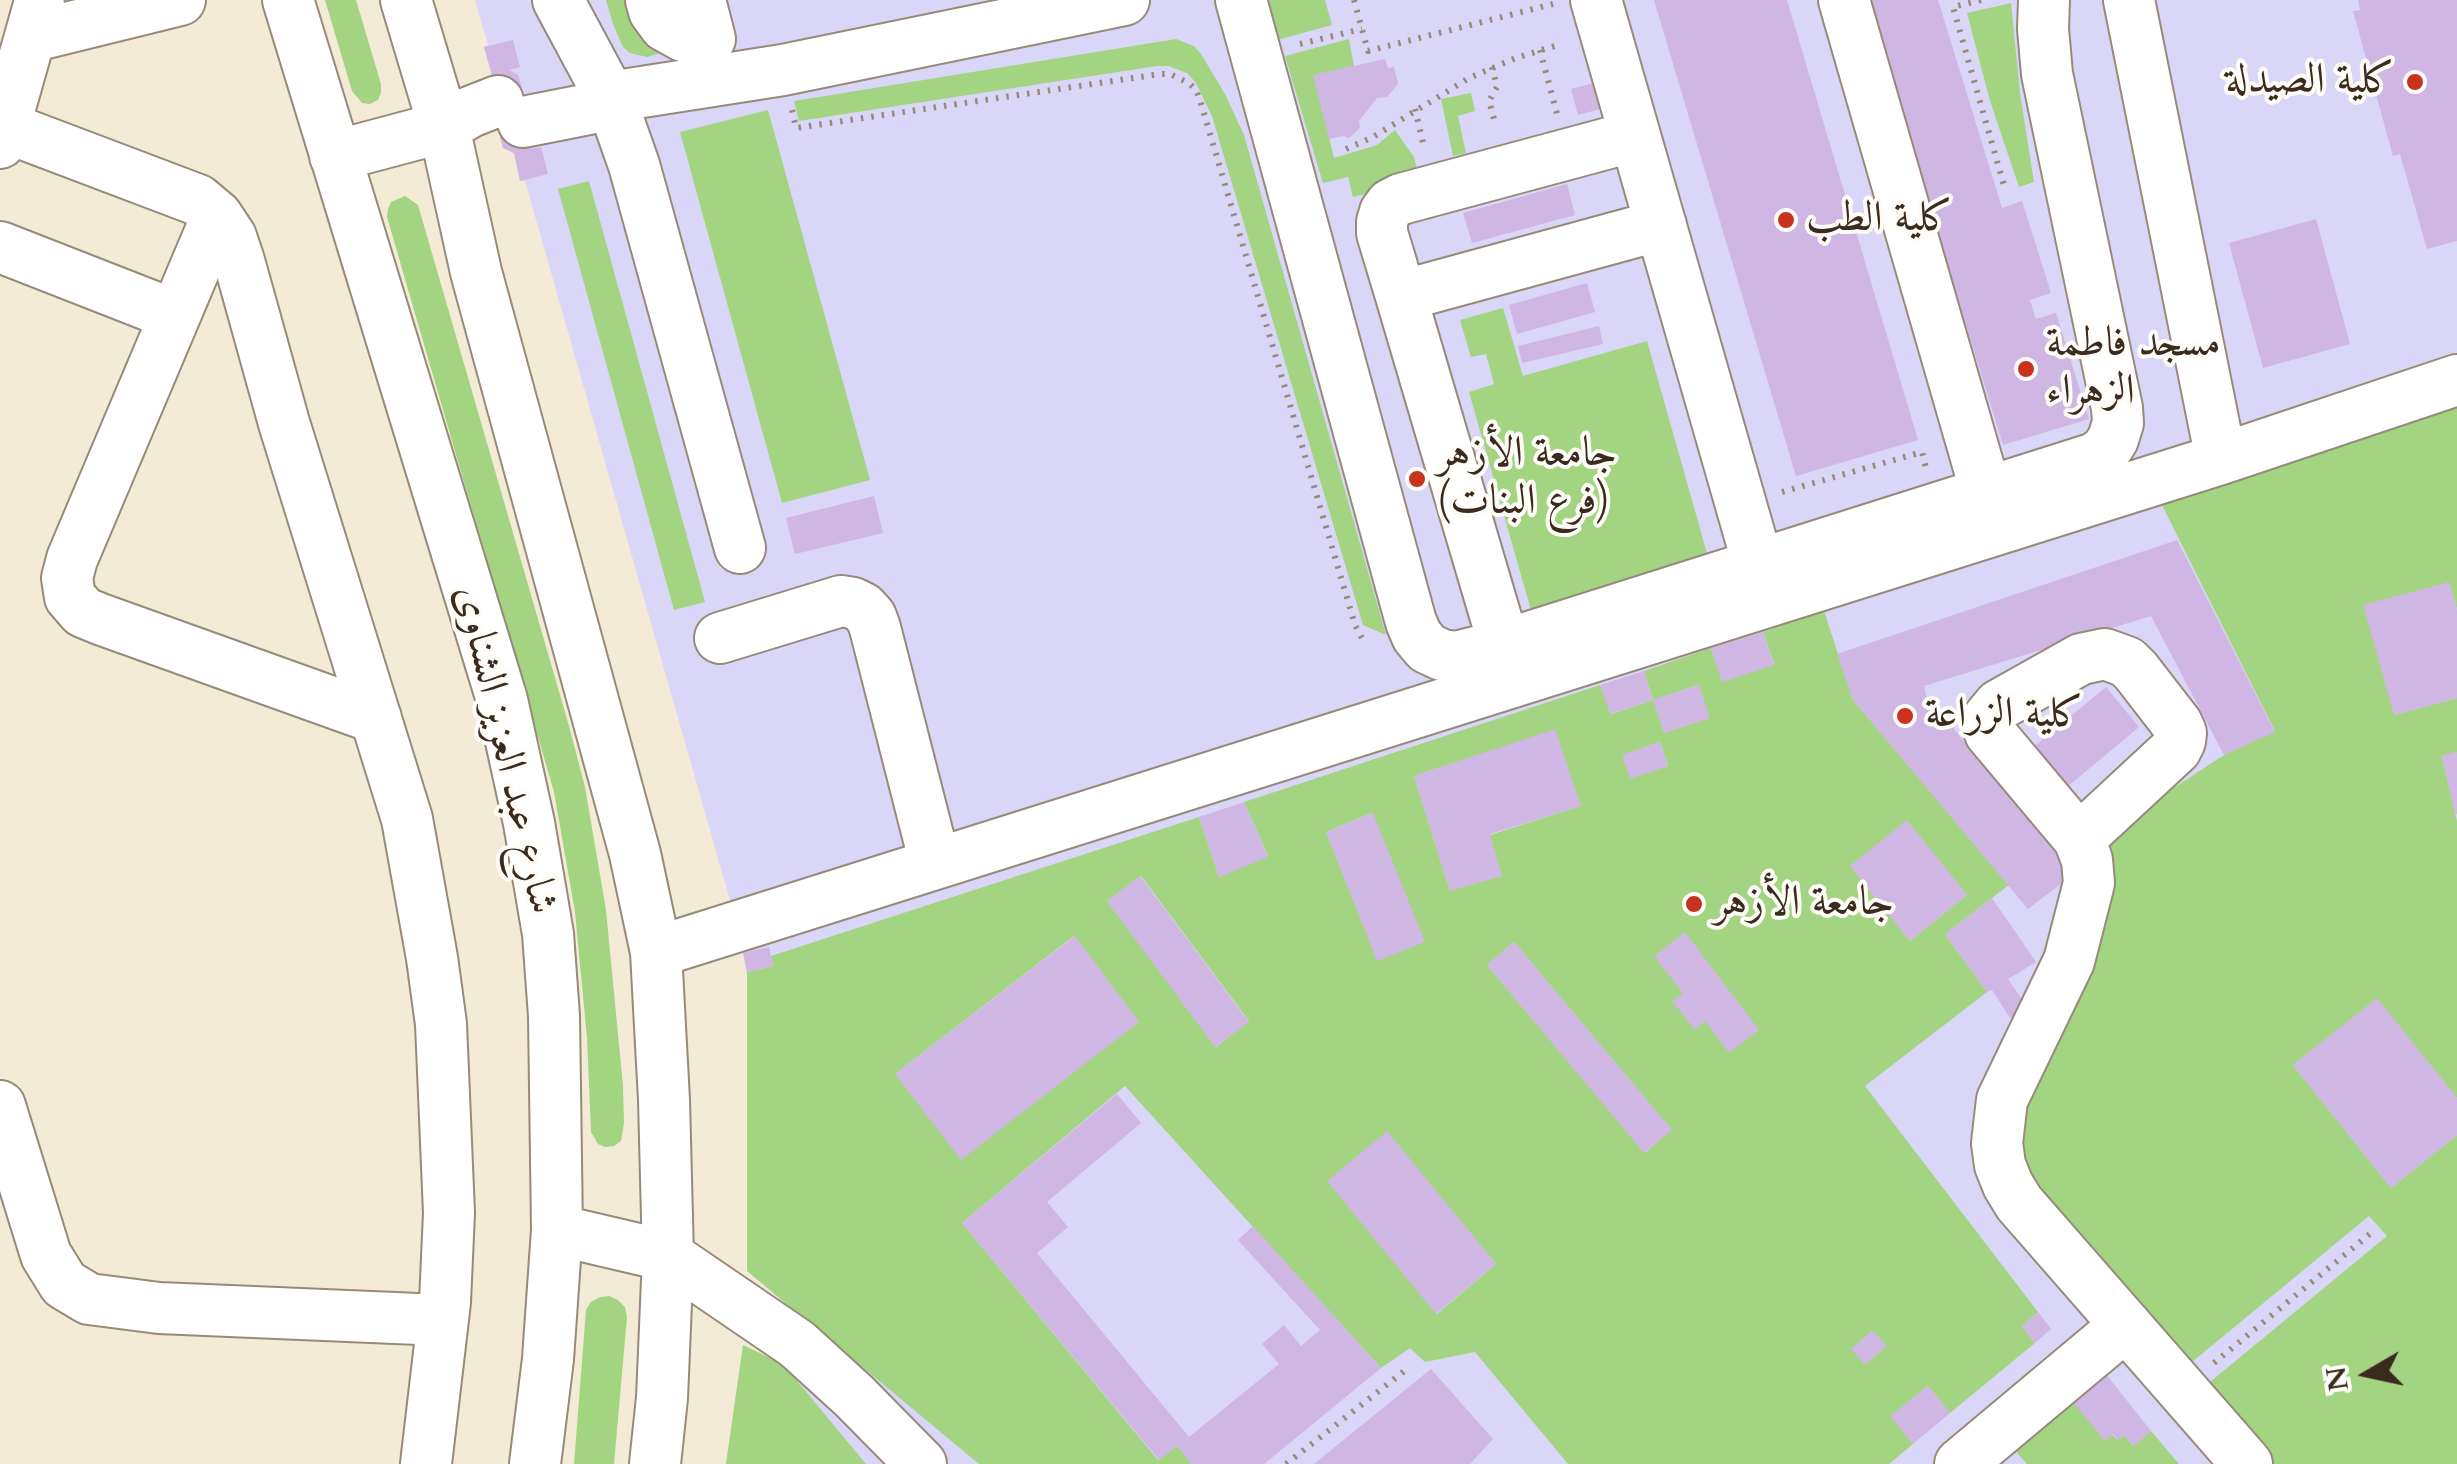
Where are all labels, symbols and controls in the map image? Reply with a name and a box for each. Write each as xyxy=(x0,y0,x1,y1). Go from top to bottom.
place label: كلية الصيدلة xyxy=(2225,57,2395,107)
marker: كلية الصيدلة xyxy=(2404,71,2426,93)
place label: كلية الطب xyxy=(1806,195,1953,245)
marker: كلية الطب xyxy=(1775,209,1797,231)
place label: مسجد فاطمة الزهراء xyxy=(2046,320,2221,418)
marker: مسجد فاطمة الزهراء xyxy=(2015,358,2037,380)
place label: جامعة الأزهر (فرع البنات) xyxy=(1437,430,1617,528)
marker: جامعة الأزهر (فرع البنات) xyxy=(1406,468,1428,490)
street label: شارع عبد العزيز الشناوى xyxy=(442,581,566,919)
place label: كلية الزراعة xyxy=(1925,691,2084,741)
marker: كلية الزراعة xyxy=(1894,705,1916,727)
place label: جامعة الأزهر xyxy=(1714,879,1894,929)
marker: جامعة الأزهر xyxy=(1683,893,1705,915)
north arrow xyxy=(2317,1324,2417,1424)
text: N xyxy=(2317,1364,2358,1394)

